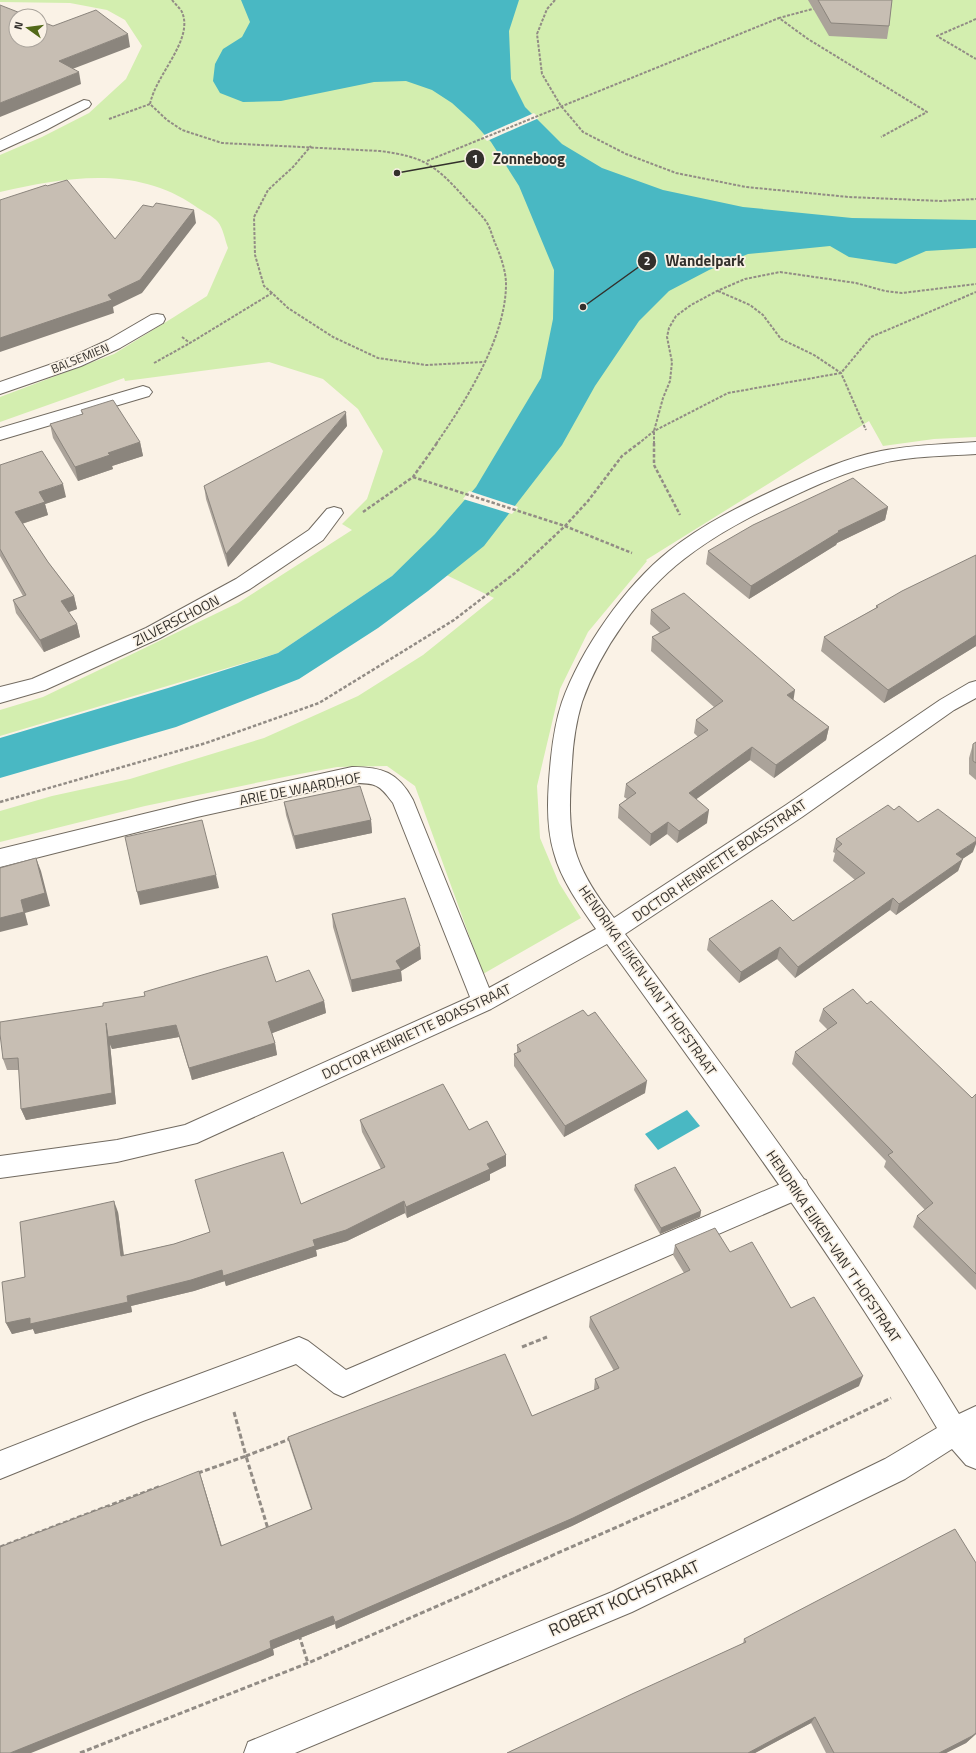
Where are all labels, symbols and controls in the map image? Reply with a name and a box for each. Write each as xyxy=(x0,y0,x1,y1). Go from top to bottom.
north arrow xyxy=(8,8,48,48)
text: N xyxy=(10,20,27,31)
callout: Zonneboog xyxy=(465,146,573,173)
text: Zonneboog xyxy=(493,147,565,170)
text: 1 xyxy=(472,149,478,168)
callout: Wandelpark xyxy=(637,247,752,274)
text: Wandelpark xyxy=(666,249,745,272)
text: 2 xyxy=(644,251,650,270)
street label: BALSEMIEN xyxy=(48,338,112,378)
street label: ZILVERSCHOON xyxy=(129,589,223,651)
street label: ARIE DE WAARDHOF xyxy=(237,766,363,810)
street label: DOCTOR HENRIETTE BOASSTRAAT xyxy=(628,793,811,926)
street label: HENDRIKA EIJKEN-VAN 'T HOFSTRAAT xyxy=(574,881,722,1080)
street label: DOCTOR HENRIETTE BOASSTRAAT xyxy=(318,978,515,1084)
street label: HENDRIKA EIJKEN-VAN 'T HOFSTRAAT xyxy=(762,1146,907,1347)
street label: ROBERT KOCHSTRAAT xyxy=(544,1553,704,1643)

